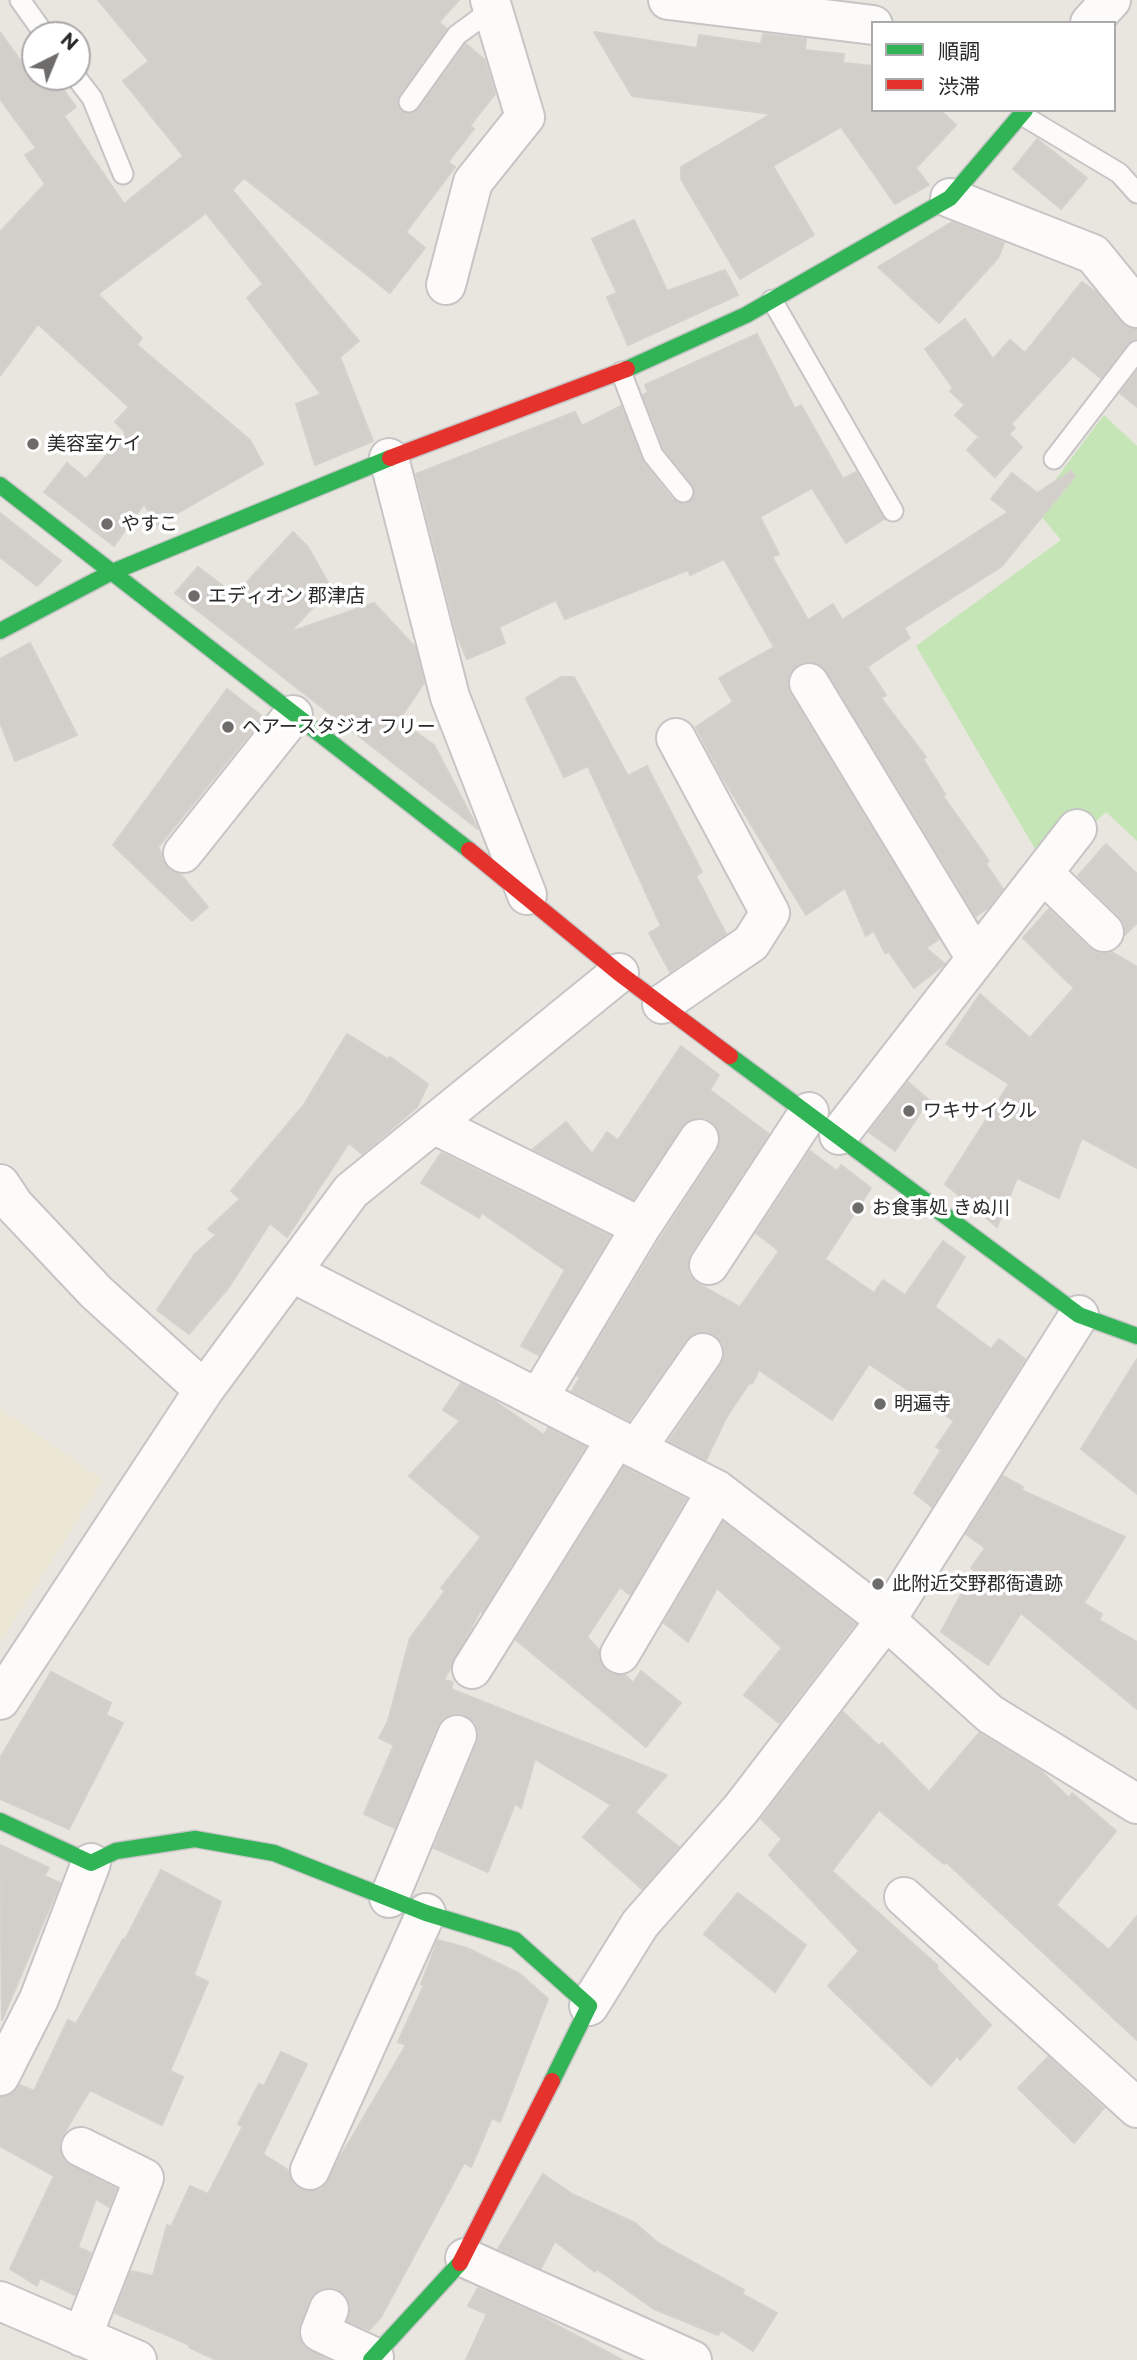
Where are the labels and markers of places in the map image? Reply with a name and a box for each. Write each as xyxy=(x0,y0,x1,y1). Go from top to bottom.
place label: 美容室ケイ xyxy=(47,433,142,455)
marker: 美容室ケイ xyxy=(25,436,41,452)
place label: やすこ xyxy=(121,513,178,535)
marker: やすこ xyxy=(99,516,115,532)
place label: エディオン 郡津店 xyxy=(208,585,365,607)
marker: エディオン 郡津店 xyxy=(186,588,202,604)
place label: ヘアースタジオ フリー xyxy=(242,716,436,738)
marker: ヘアースタジオ フリー xyxy=(220,719,236,735)
place label: ワキサイクル xyxy=(923,1100,1037,1122)
marker: ワキサイクル xyxy=(901,1103,917,1119)
place label: お食事処 きぬ川 xyxy=(872,1197,1010,1219)
marker: お食事処 きぬ川 xyxy=(850,1200,866,1216)
place label: 明遍寺 xyxy=(894,1393,951,1415)
marker: 明遍寺 xyxy=(872,1396,888,1412)
place label: 此附近交野郡衙遺跡 xyxy=(892,1573,1063,1595)
marker: 此附近交野郡衙遺跡 xyxy=(870,1576,886,1592)

